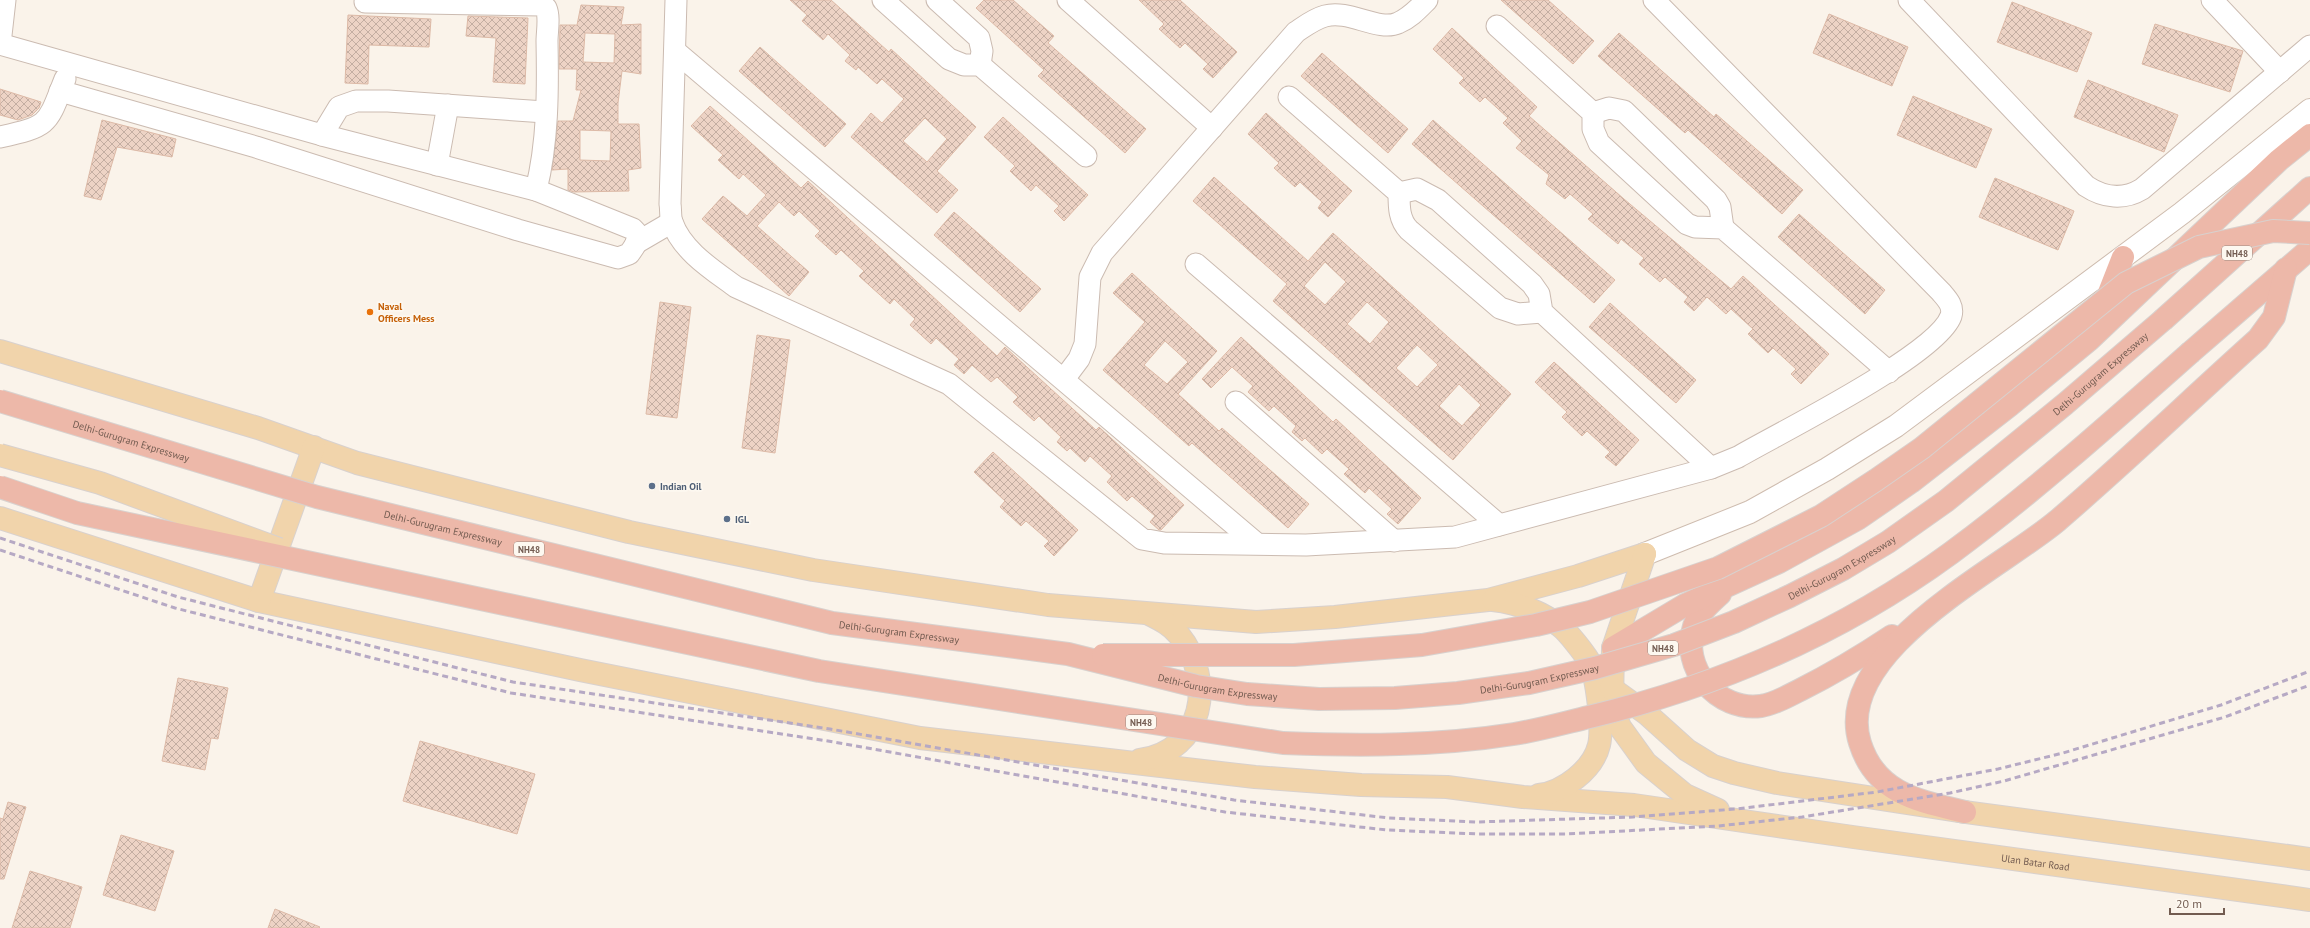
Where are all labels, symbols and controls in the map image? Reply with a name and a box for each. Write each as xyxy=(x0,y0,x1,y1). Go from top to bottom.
road number: NH48 xyxy=(2222,246,2252,260)
place label: Naval Officers Mess xyxy=(378,300,434,325)
marker: Naval Officers Mess xyxy=(365,307,375,317)
street label: Delhi-Gurugram Expressway xyxy=(2050,329,2151,418)
street label: Delhi-Gurugram Expressway xyxy=(71,417,191,465)
place label: Indian Oil xyxy=(660,480,702,493)
marker: Indian Oil xyxy=(647,481,657,491)
street label: Delhi-Gurugram Expressway xyxy=(383,507,504,549)
place label: IGL xyxy=(735,513,750,526)
marker: IGL xyxy=(722,514,732,524)
street label: Delhi-Gurugram Expressway xyxy=(1786,532,1898,603)
road number: NH48 xyxy=(514,542,544,556)
street label: Delhi-Gurugram Expressway xyxy=(838,617,960,646)
road number: NH48 xyxy=(1648,641,1678,655)
street label: Delhi-Gurugram Expressway xyxy=(1479,661,1601,696)
street label: Delhi-Gurugram Expressway xyxy=(1157,670,1278,703)
road number: NH48 xyxy=(1126,715,1156,729)
street label: Ulan Batar Road xyxy=(2000,851,2070,873)
scale bar xyxy=(2170,890,2224,916)
text: 20 m xyxy=(2176,896,2202,911)

